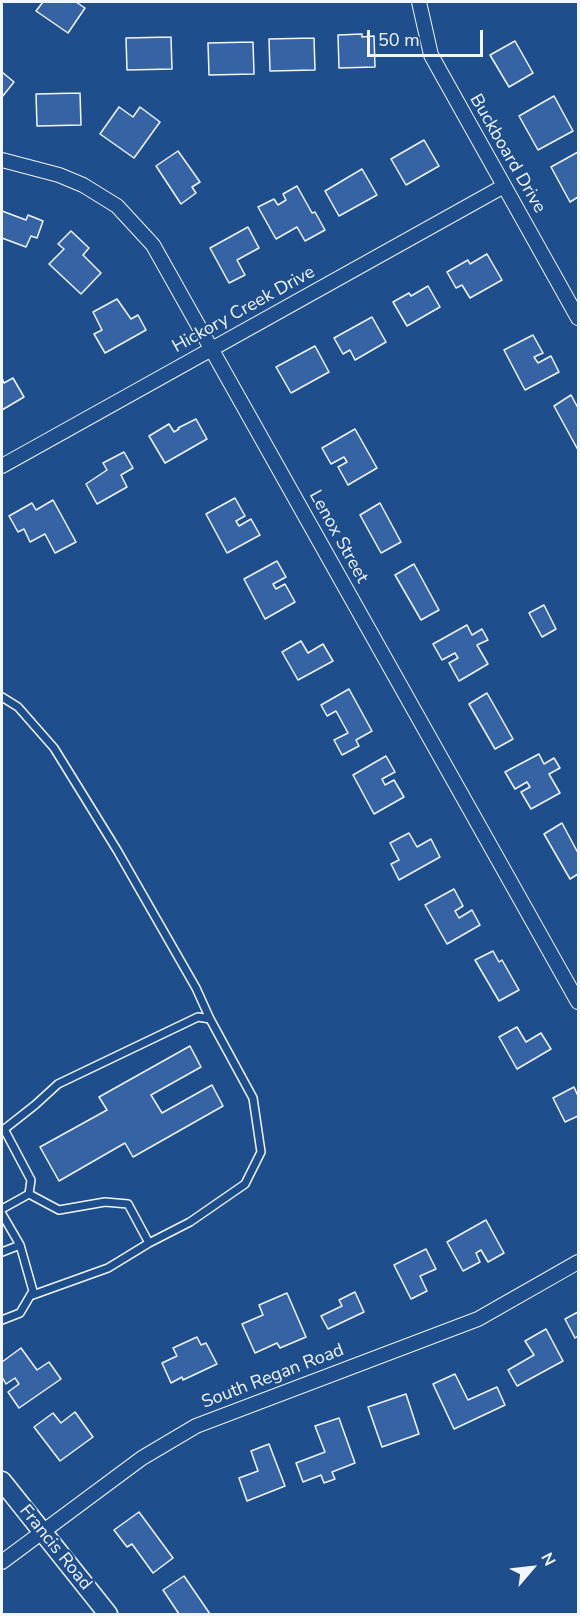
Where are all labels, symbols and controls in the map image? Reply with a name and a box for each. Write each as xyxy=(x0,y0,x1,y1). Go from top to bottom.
scale bar xyxy=(370,18,486,56)
text: 50 m xyxy=(378,28,420,52)
street label: Buckboard Drive xyxy=(464,91,550,217)
street label: Hickory Creek Drive xyxy=(169,262,319,358)
street label: Lenox Street xyxy=(304,487,372,587)
street label: South Regan Road xyxy=(199,1340,347,1414)
street label: Francis Road xyxy=(14,1501,96,1595)
north arrow xyxy=(502,1538,562,1598)
text: N xyxy=(535,1549,560,1570)

